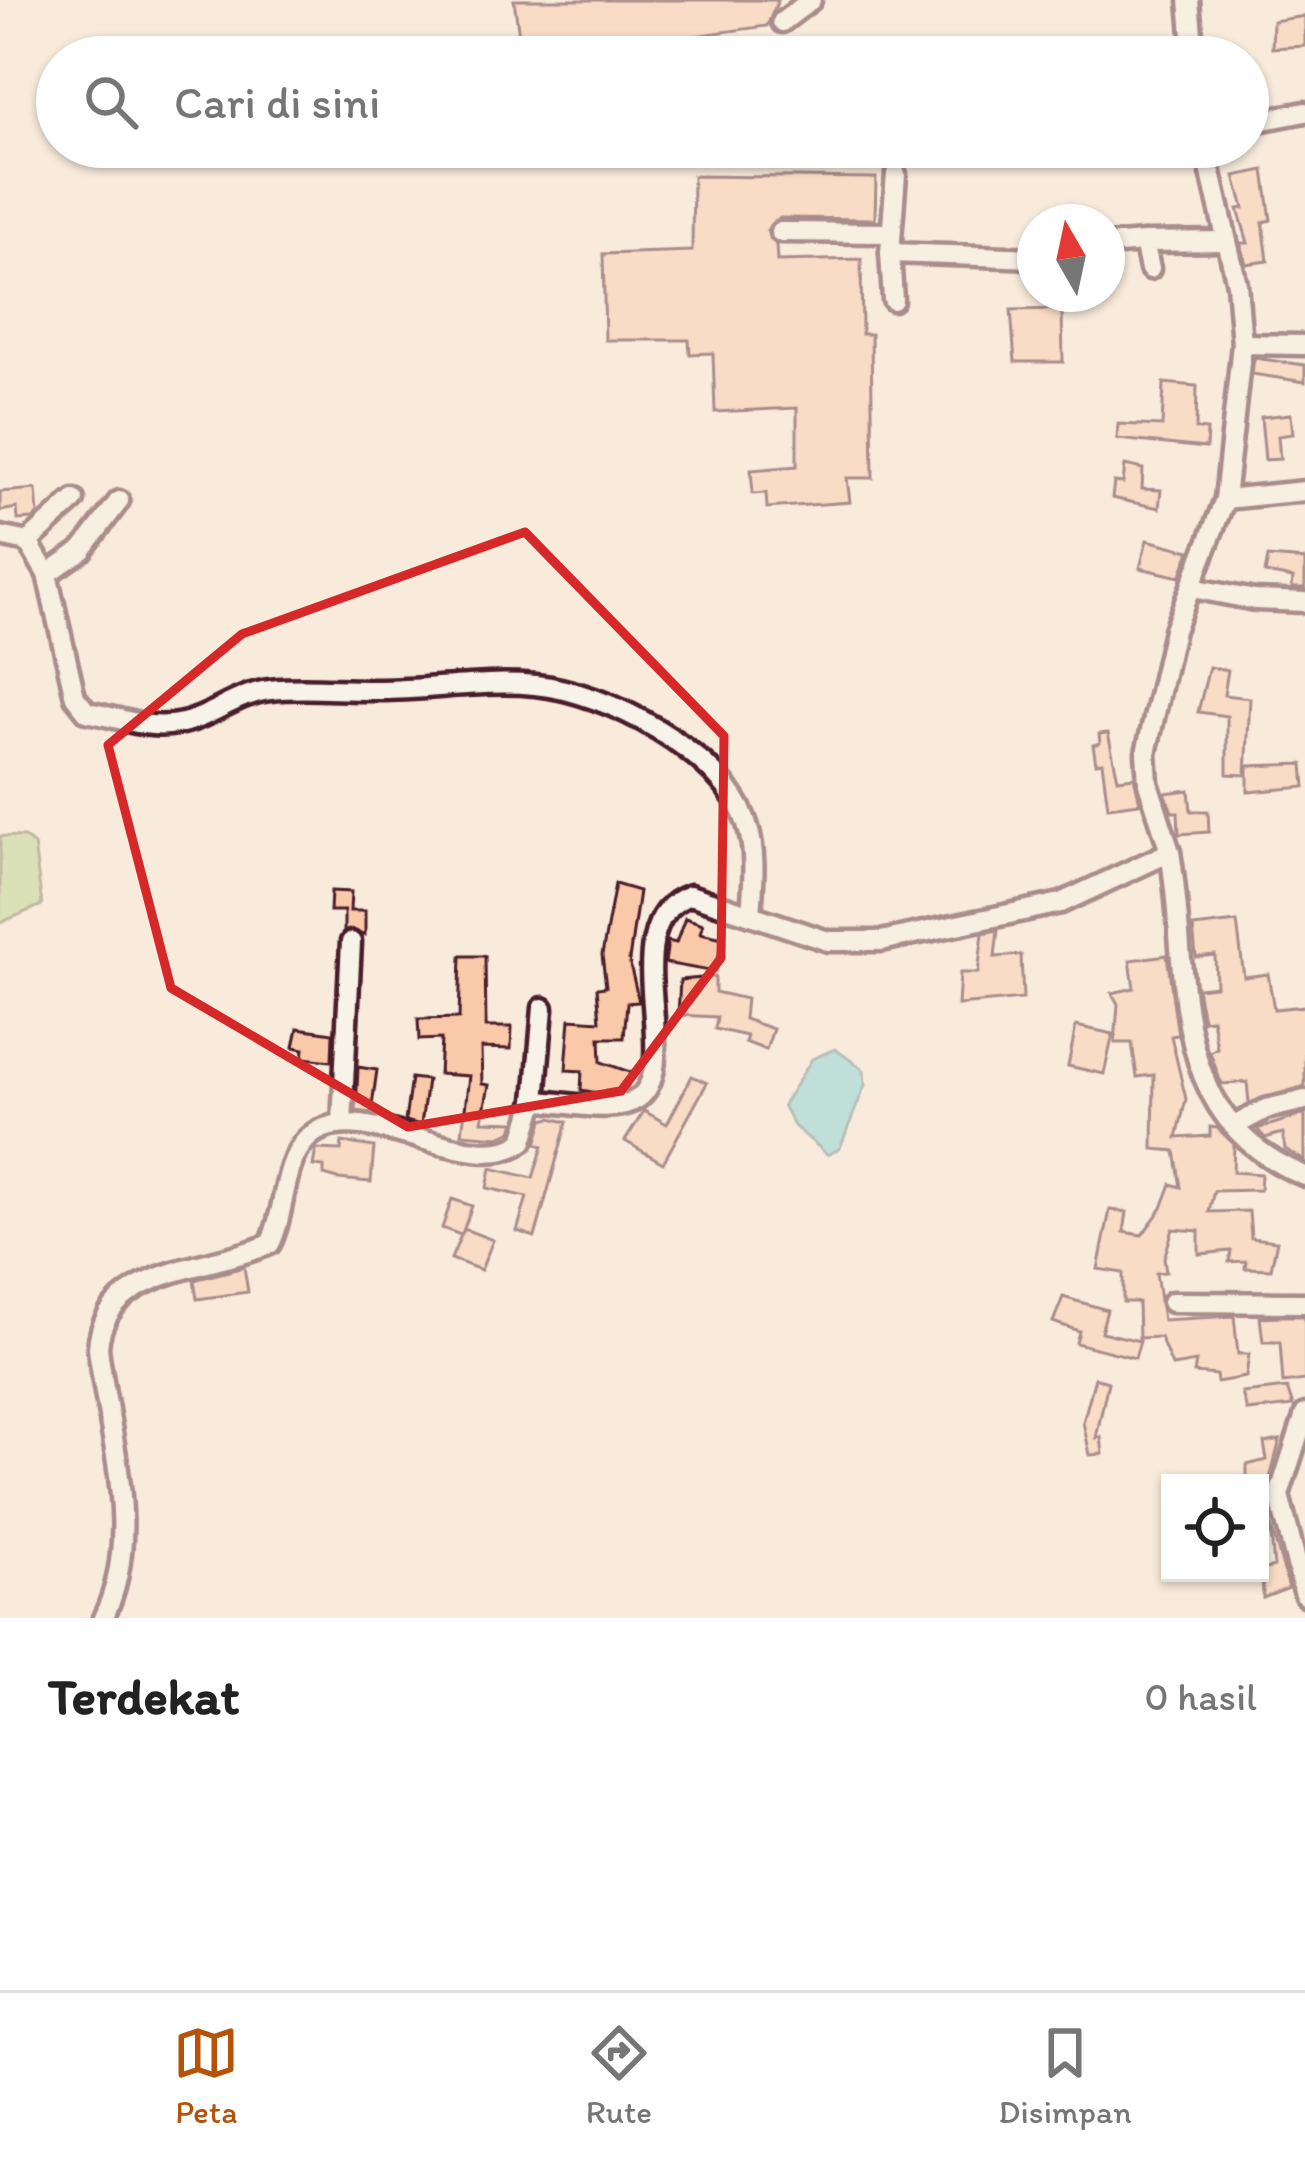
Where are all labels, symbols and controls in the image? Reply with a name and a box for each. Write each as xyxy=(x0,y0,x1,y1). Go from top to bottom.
search box xyxy=(36,36,1269,168)
icon: search xyxy=(78,69,144,135)
text: Cari di sini xyxy=(174,75,380,129)
north arrow xyxy=(1017,204,1125,312)
map controls xyxy=(1161,1474,1269,1582)
button: locate xyxy=(1161,1474,1269,1582)
text: Terdekat xyxy=(48,1666,240,1727)
text: 0 hasil xyxy=(1145,1673,1257,1720)
tab: Peta xyxy=(173,2020,239,2131)
tab: Rute xyxy=(586,2020,652,2131)
tab: Disimpan xyxy=(999,2020,1132,2131)

